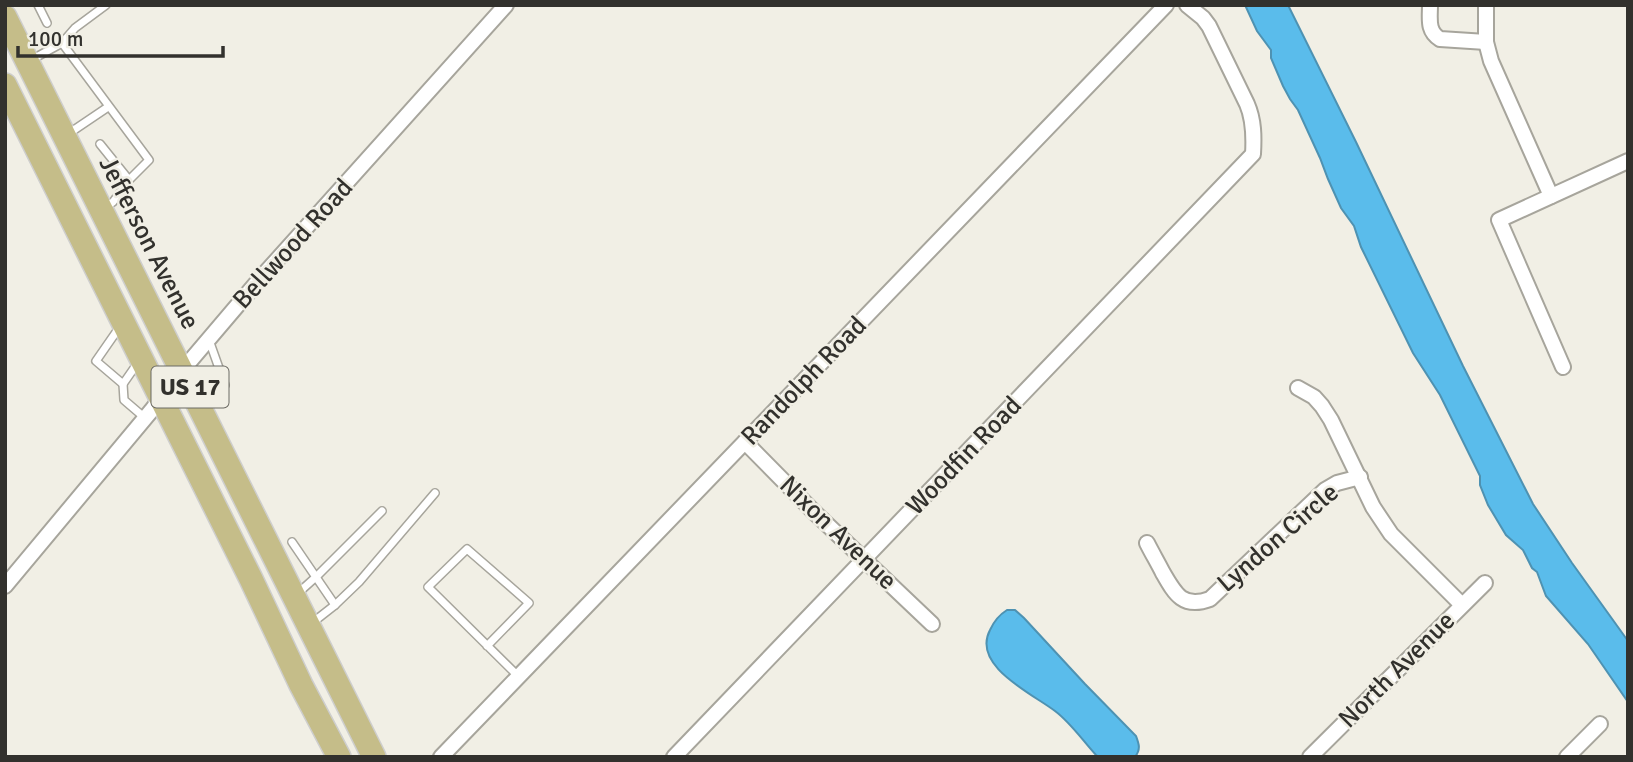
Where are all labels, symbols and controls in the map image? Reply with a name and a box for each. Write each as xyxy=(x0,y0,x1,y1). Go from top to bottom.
scale bar xyxy=(18,14,222,58)
text: 100 m xyxy=(28,26,83,52)
street label: Jefferson Avenue xyxy=(92,151,206,335)
street label: Bellwood Road xyxy=(226,172,360,316)
street label: Randolph Road xyxy=(734,310,874,452)
road number: US 17 xyxy=(152,366,228,408)
street label: Woodfin Road xyxy=(900,390,1028,522)
street label: Nixon Avenue xyxy=(773,469,903,597)
street label: Lyndon Circle xyxy=(1211,477,1345,599)
street label: North Avenue xyxy=(1332,605,1462,735)

